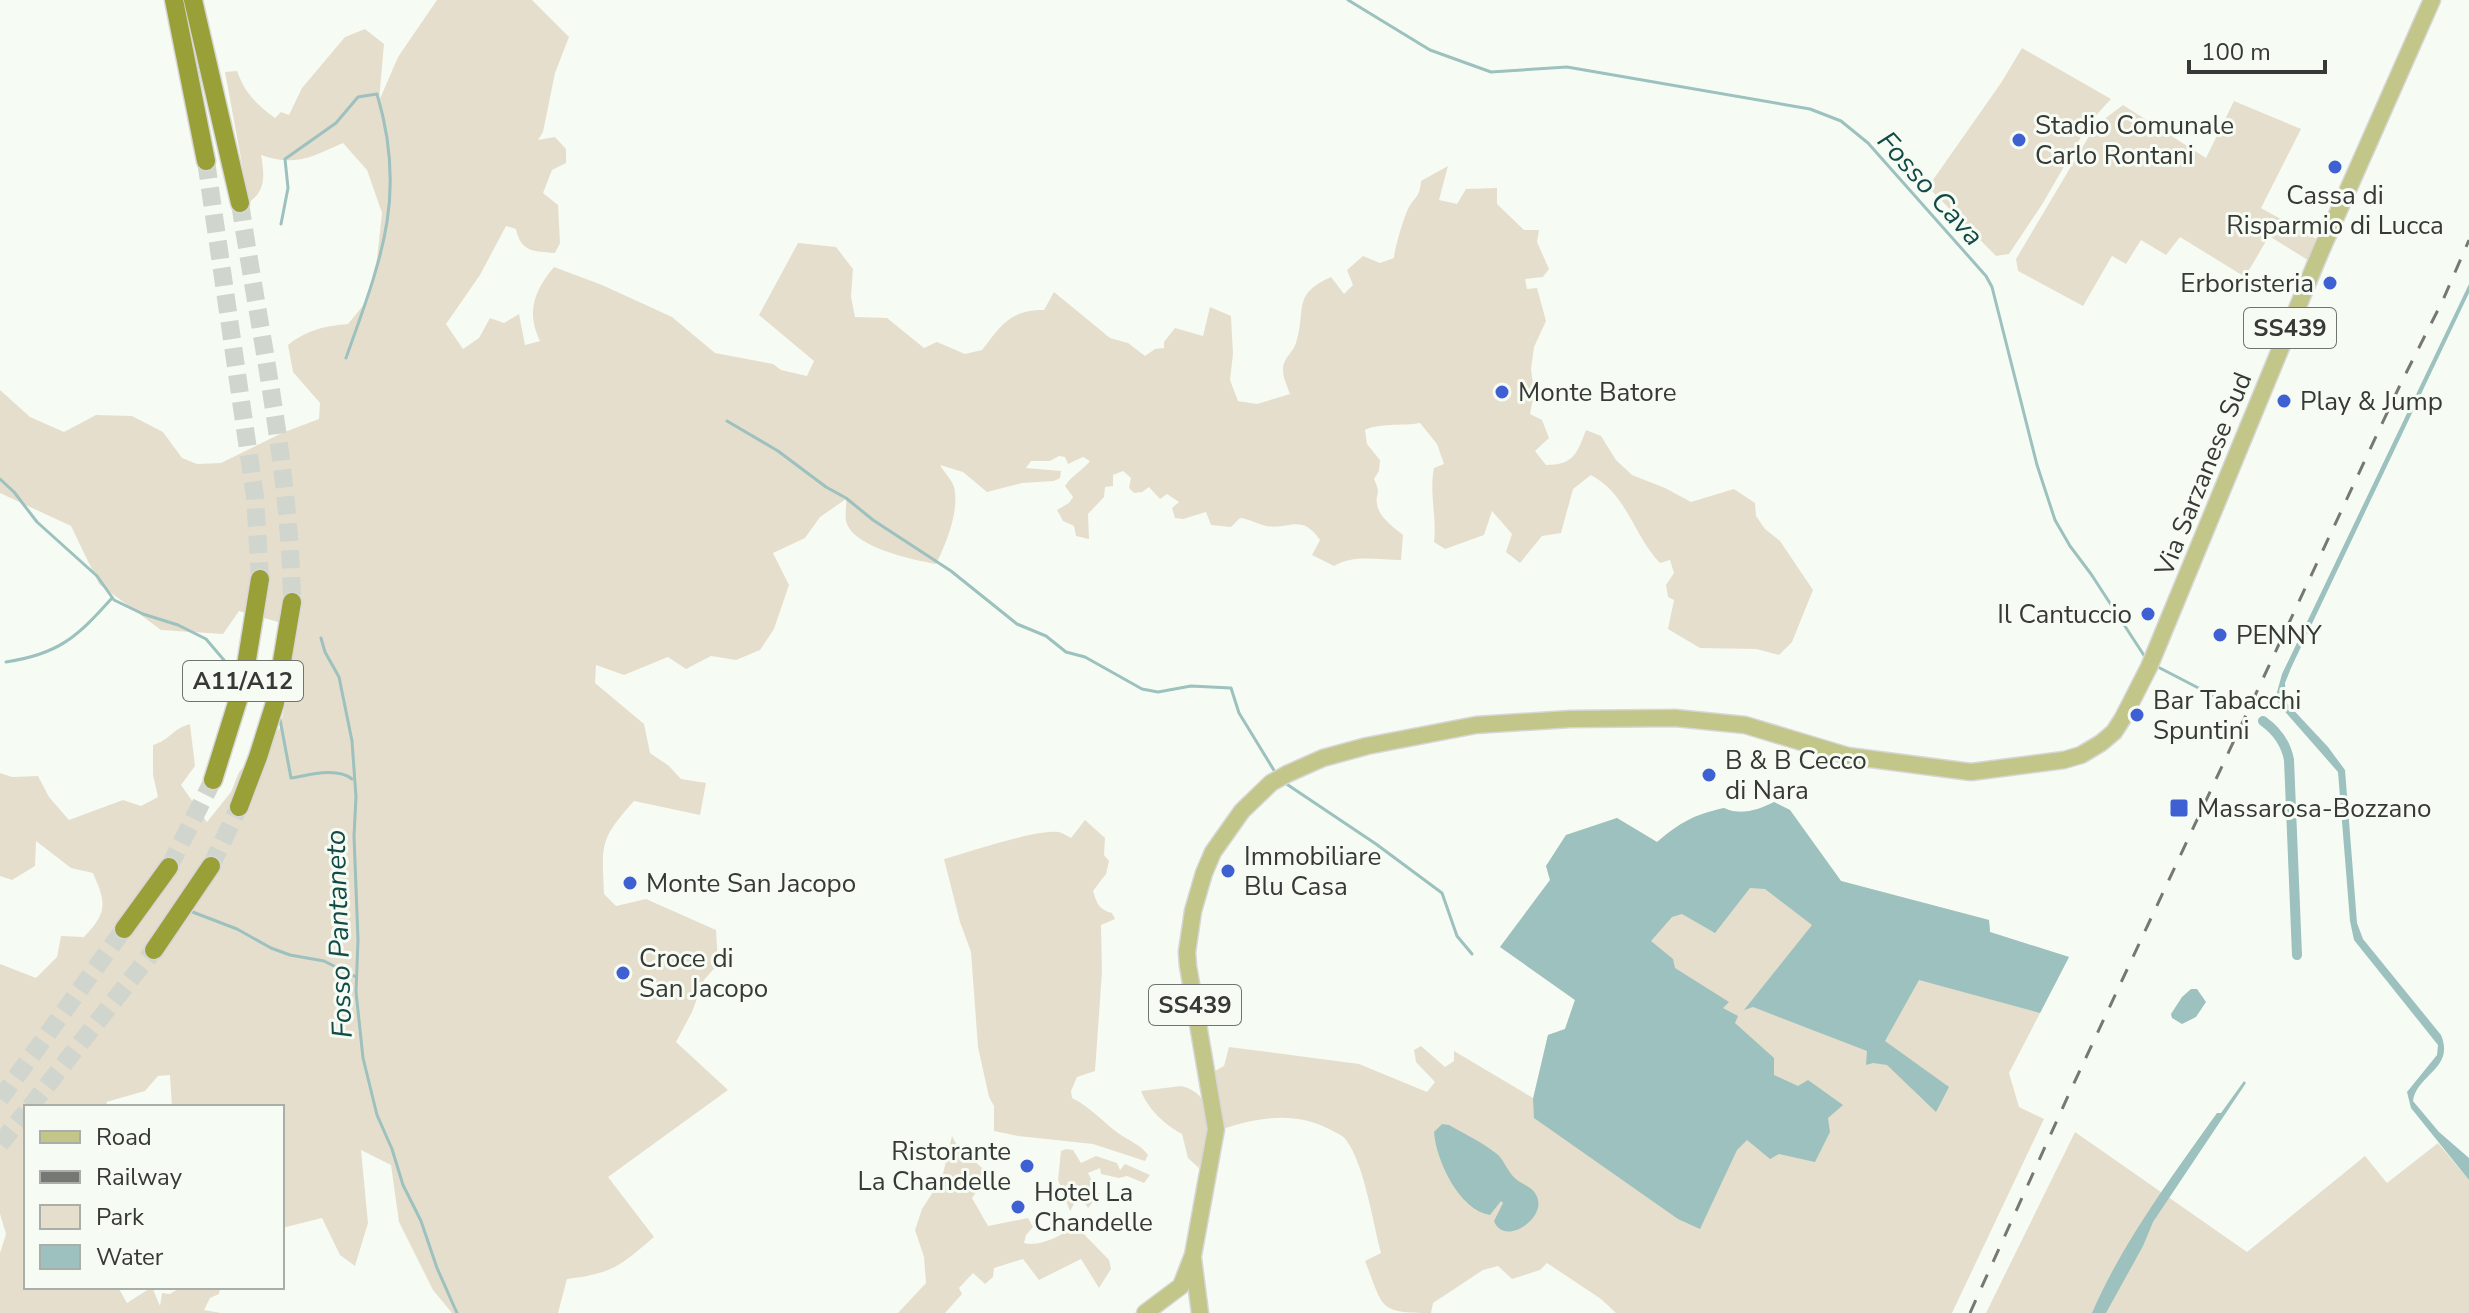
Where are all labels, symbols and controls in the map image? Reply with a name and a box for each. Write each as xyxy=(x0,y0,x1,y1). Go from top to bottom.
scale bar xyxy=(2189,24,2325,74)
text: 100 m xyxy=(2201,36,2271,68)
place label: Stadio Comunale Carlo Rontani xyxy=(2035,108,2234,173)
water label: Fosso Cava xyxy=(1869,123,1992,254)
marker: Stadio Comunale Carlo Rontani xyxy=(2010,131,2028,149)
marker: Cassa di Risparmio di Lucca xyxy=(2326,158,2344,176)
place label: Cassa di Risparmio di Lucca xyxy=(2226,178,2444,243)
place label: Erboristeria xyxy=(2180,266,2314,301)
marker: Erboristeria xyxy=(2321,274,2339,292)
road number: SS439 xyxy=(2244,308,2336,348)
street label: Via Sarzanese Sud xyxy=(2146,367,2260,582)
place label: Monte Batore xyxy=(1518,375,1677,410)
marker: Monte Batore xyxy=(1493,383,1511,401)
place label: Play & Jump xyxy=(2300,384,2443,419)
marker: Play & Jump xyxy=(2275,392,2293,410)
place label: Il Cantuccio xyxy=(1997,597,2132,632)
marker: Il Cantuccio xyxy=(2139,605,2157,623)
place label: PENNY xyxy=(2236,618,2322,653)
marker: PENNY xyxy=(2211,626,2229,644)
road number: A11/A12 xyxy=(183,661,303,701)
place label: Bar Tabacchi Spuntini xyxy=(2153,683,2301,748)
marker: Bar Tabacchi Spuntini xyxy=(2128,706,2146,724)
place label: B & B Cecco di Nara xyxy=(1725,743,1867,808)
marker: B & B Cecco di Nara xyxy=(1700,766,1718,784)
place label: Massarosa-Bozzano xyxy=(2197,791,2432,826)
marker: Massarosa-Bozzano xyxy=(2168,797,2190,819)
water label: Fosso Pantaneto xyxy=(316,829,362,1039)
place label: Immobiliare Blu Casa xyxy=(1244,839,1381,904)
marker: Immobiliare Blu Casa xyxy=(1219,862,1237,880)
place label: Monte San Jacopo xyxy=(646,866,856,901)
marker: Monte San Jacopo xyxy=(621,874,639,892)
place label: Croce di San Jacopo xyxy=(639,941,768,1006)
marker: Croce di San Jacopo xyxy=(614,964,632,982)
road number: SS439 xyxy=(1149,985,1241,1025)
legend xyxy=(24,1105,284,1289)
text: Road xyxy=(96,1121,152,1153)
place label: Ristorante La Chandelle xyxy=(858,1134,1011,1199)
marker: Ristorante La Chandelle xyxy=(1018,1157,1036,1175)
text: Railway xyxy=(96,1161,183,1193)
place label: Hotel La Chandelle xyxy=(1034,1175,1153,1240)
marker: Hotel La Chandelle xyxy=(1009,1198,1027,1216)
text: Park xyxy=(96,1201,145,1233)
text: Water xyxy=(96,1241,164,1273)

